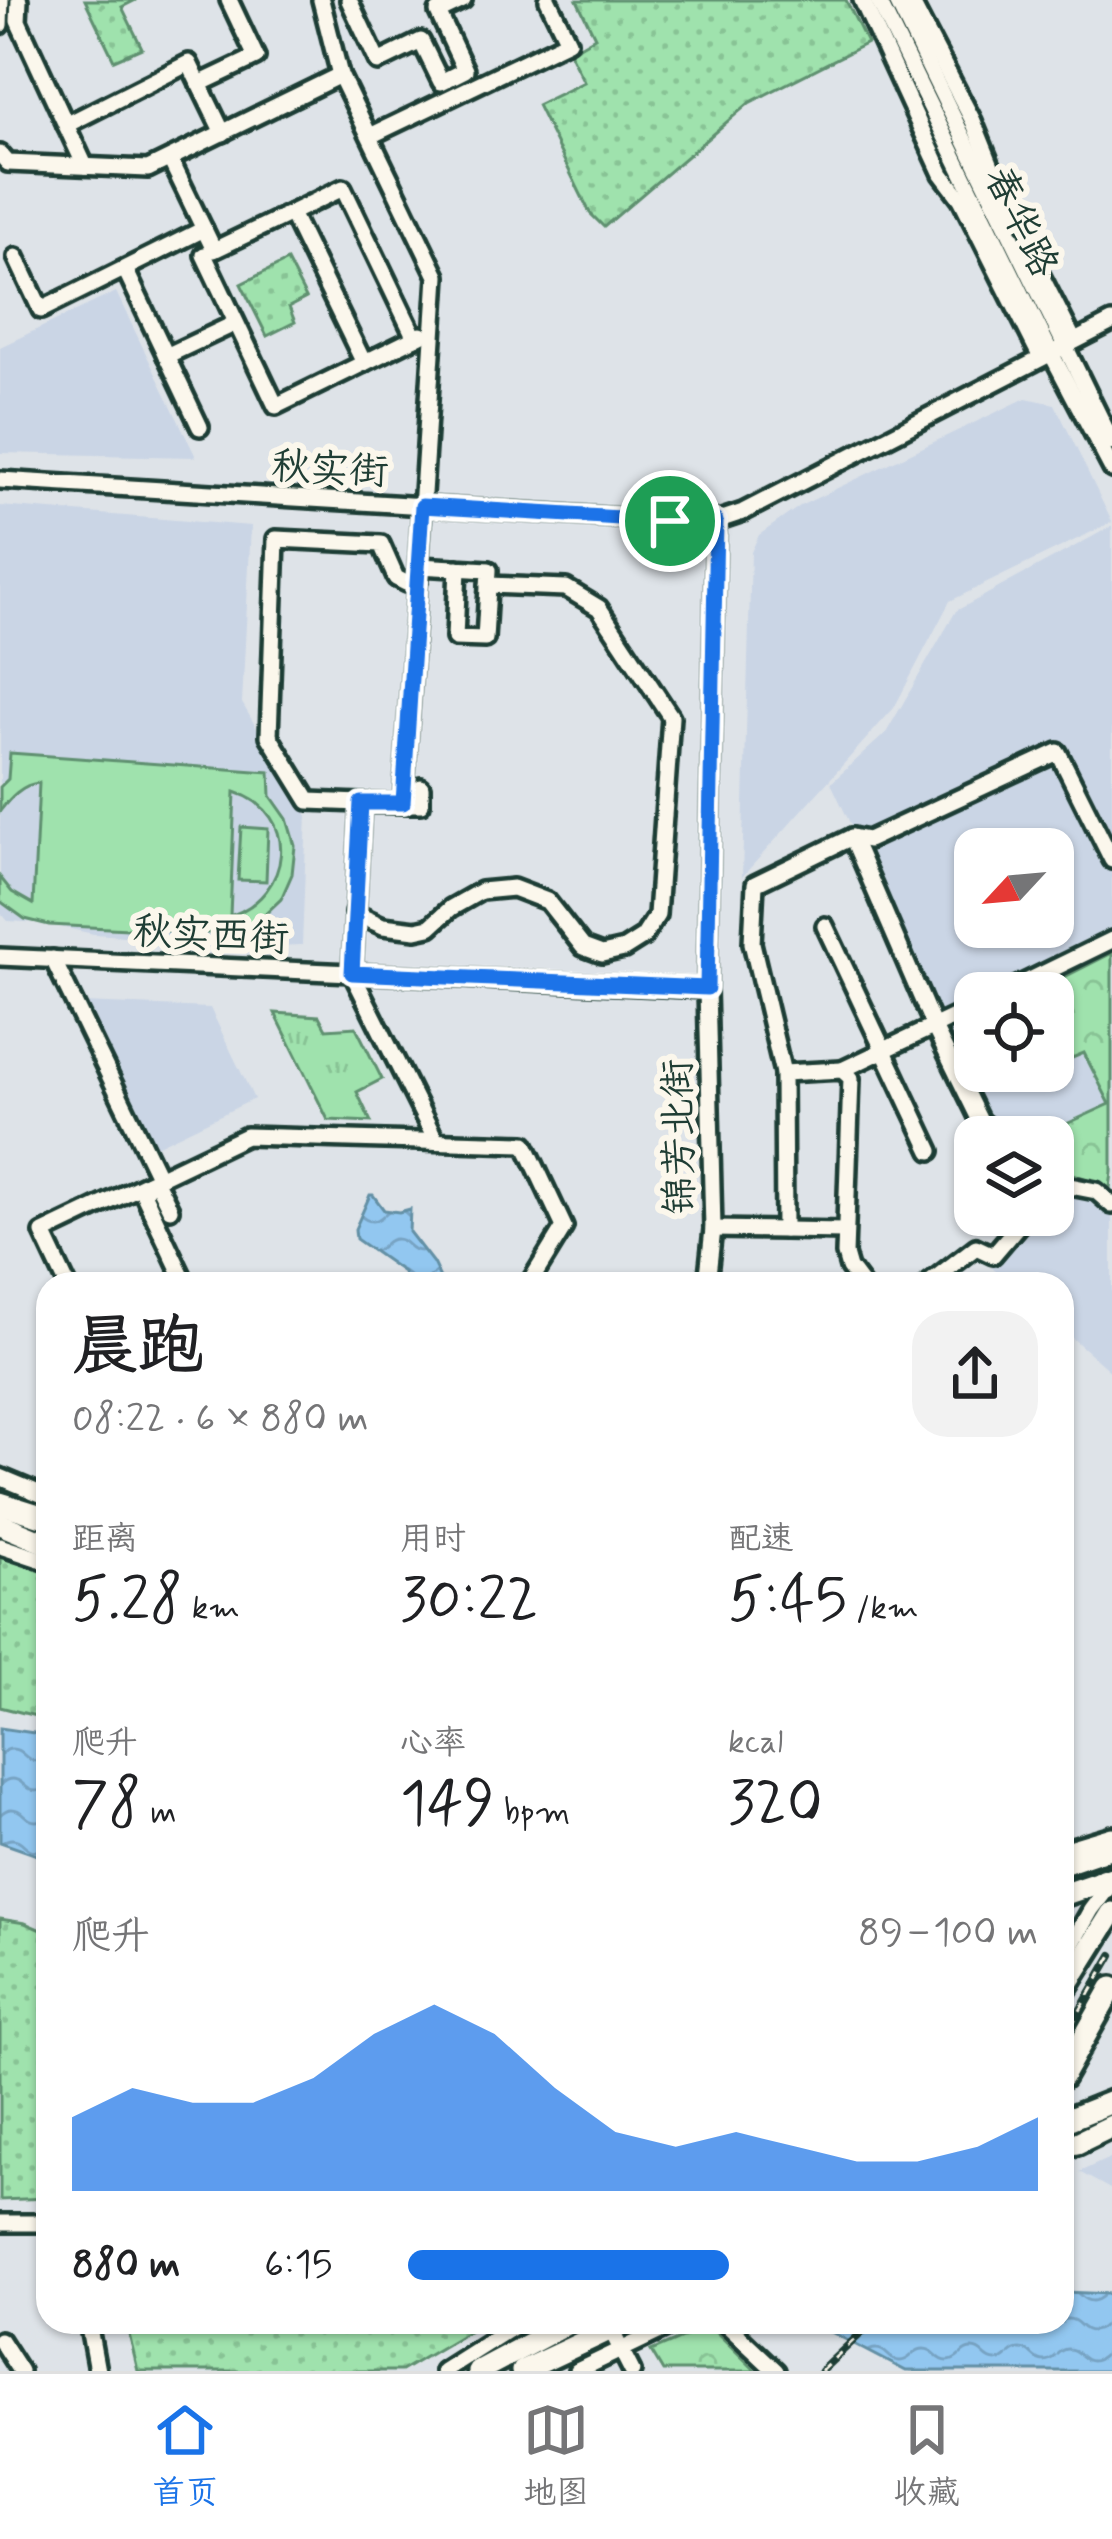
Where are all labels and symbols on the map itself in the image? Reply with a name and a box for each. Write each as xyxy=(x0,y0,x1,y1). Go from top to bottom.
street label: 春华路 xyxy=(971,159,1068,286)
street label: 秋实街 xyxy=(270,442,390,499)
pin xyxy=(619,470,721,572)
north arrow xyxy=(954,828,1074,948)
street label: 秋实西街 xyxy=(132,907,290,966)
street label: 锦芳北街 xyxy=(654,1058,707,1215)

